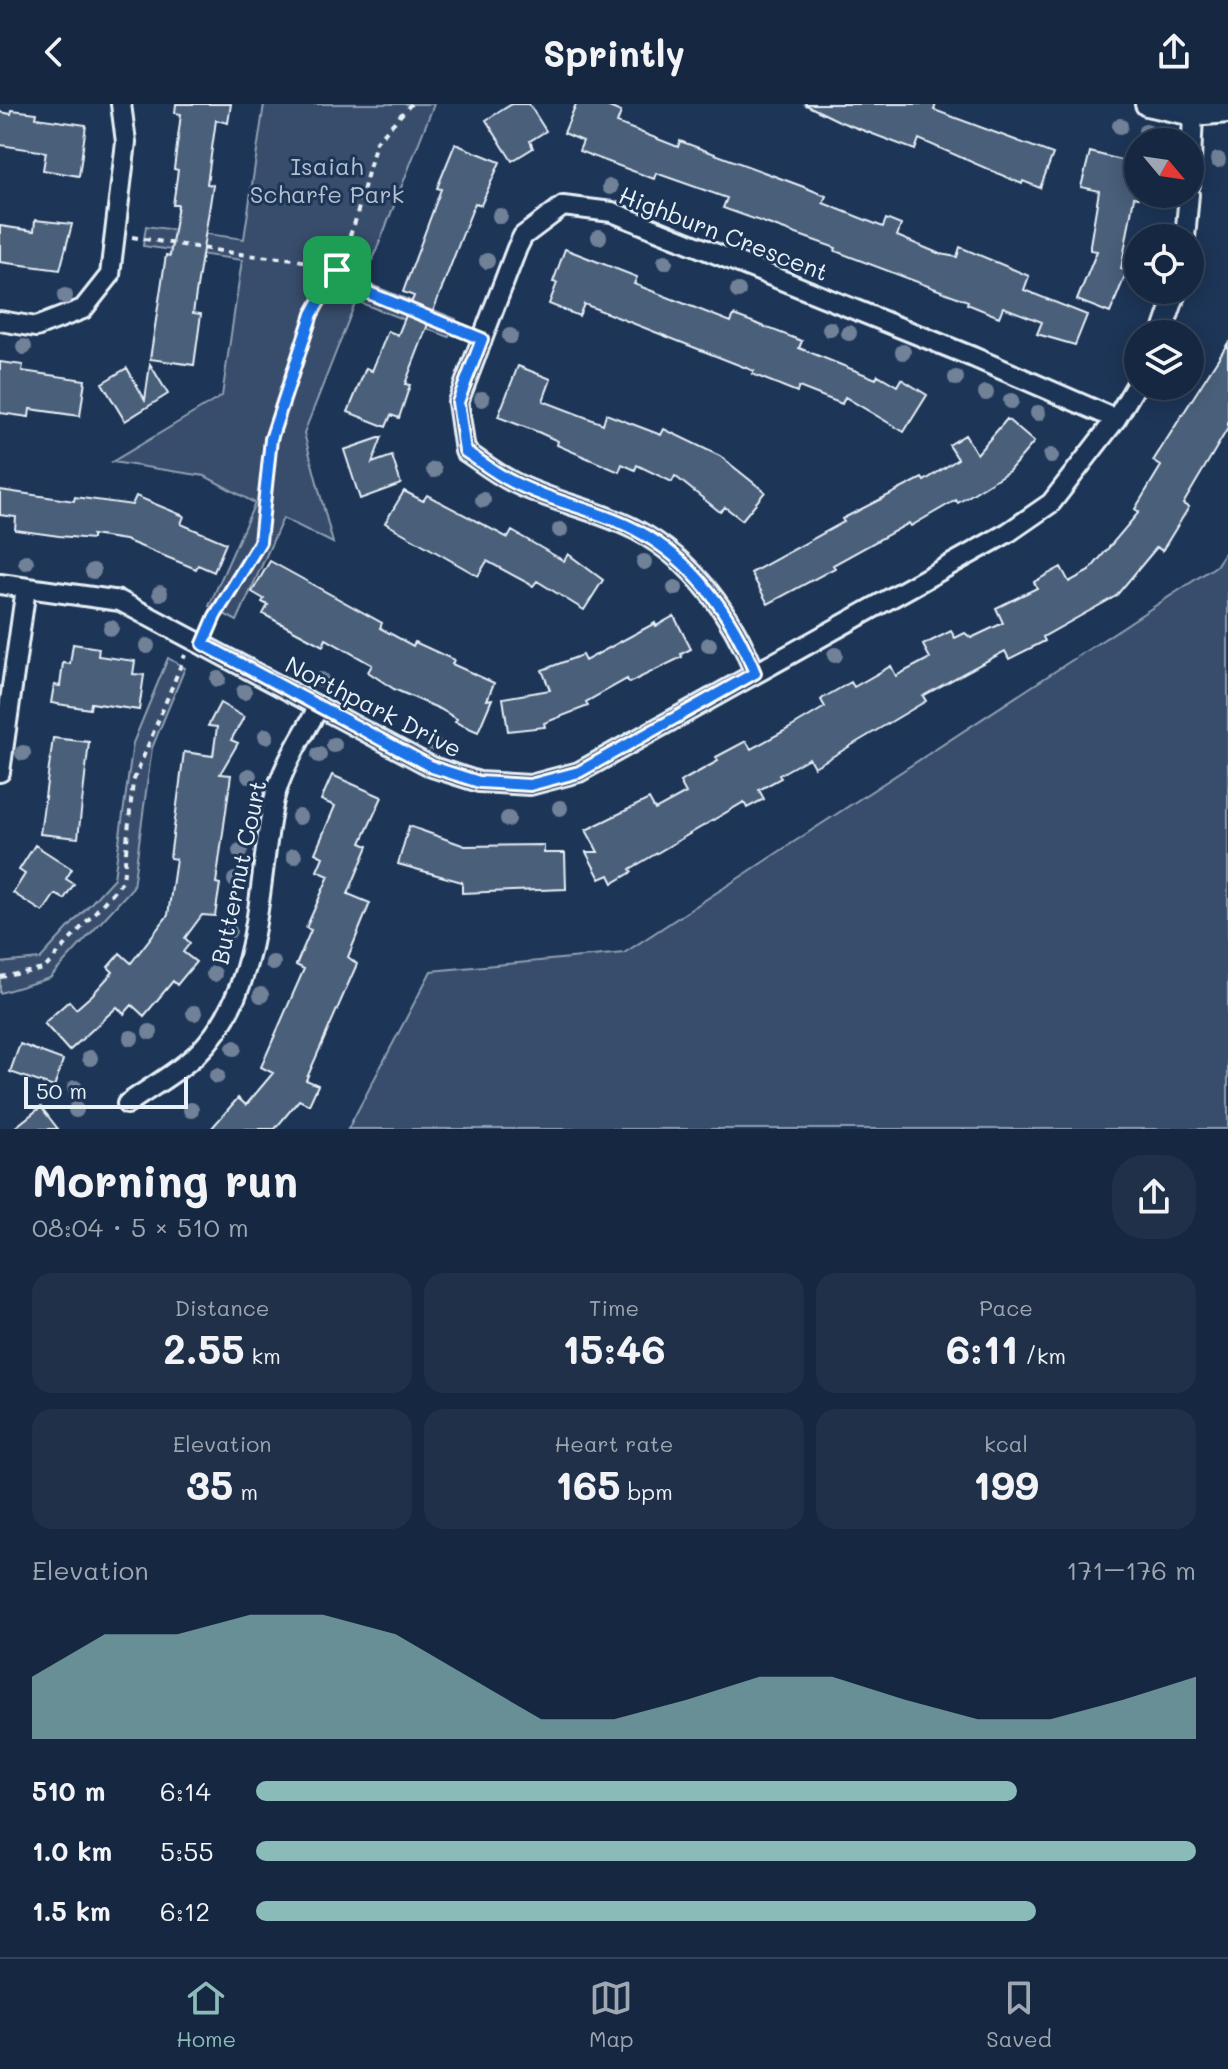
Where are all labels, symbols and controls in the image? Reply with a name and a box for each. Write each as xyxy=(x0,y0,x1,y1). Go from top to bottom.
text: Sprintly xyxy=(543,29,685,76)
icon: back xyxy=(32,30,76,74)
icon: share xyxy=(1152,30,1196,74)
north arrow xyxy=(1124,128,1204,208)
map controls xyxy=(1124,128,1204,400)
park label: Isaiah Scharfe Park xyxy=(250,150,404,209)
street label: Highburn Crescent xyxy=(615,179,833,287)
button: locate xyxy=(1124,224,1204,304)
pin xyxy=(303,236,371,304)
icon: arrive xyxy=(315,248,359,292)
button: layers xyxy=(1124,320,1204,400)
street label: Northpark Drive xyxy=(281,648,467,764)
street label: Butternut Court xyxy=(203,777,273,967)
scale bar xyxy=(24,1073,188,1109)
text: 50 m xyxy=(36,1076,87,1105)
text: Morning run xyxy=(32,1151,298,1208)
button: share xyxy=(1112,1155,1196,1239)
text: 08:04 · 5 × 510 m xyxy=(32,1210,249,1244)
text: Distance xyxy=(175,1293,269,1322)
text: Time xyxy=(589,1293,639,1322)
text: Pace xyxy=(979,1293,1033,1322)
text: 2.55 xyxy=(163,1322,245,1374)
text: 15:46 xyxy=(562,1322,666,1374)
text: 6:11 xyxy=(946,1322,1018,1374)
text: km xyxy=(245,1341,281,1370)
text: /km xyxy=(1018,1341,1066,1370)
text: Elevation xyxy=(173,1429,271,1458)
text: Heart rate xyxy=(555,1429,673,1458)
text: kcal xyxy=(984,1429,1028,1458)
text: 35 xyxy=(186,1458,233,1510)
text: 165 xyxy=(555,1458,621,1510)
text: 199 xyxy=(973,1458,1039,1510)
text: m xyxy=(233,1477,258,1506)
text: bpm xyxy=(621,1477,673,1506)
text: Elevation xyxy=(32,1553,149,1587)
text: 171–176 m xyxy=(1066,1553,1196,1587)
text: 510 m xyxy=(32,1774,105,1808)
text: 6:14 xyxy=(160,1774,211,1808)
text: 1.0 km xyxy=(32,1834,112,1868)
text: 5:55 xyxy=(160,1834,214,1868)
text: 1.5 km xyxy=(32,1894,111,1928)
text: 6:12 xyxy=(160,1894,210,1928)
tab: Home xyxy=(176,1976,236,2053)
tab: Map xyxy=(589,1976,634,2053)
tab: Saved xyxy=(986,1976,1052,2053)

